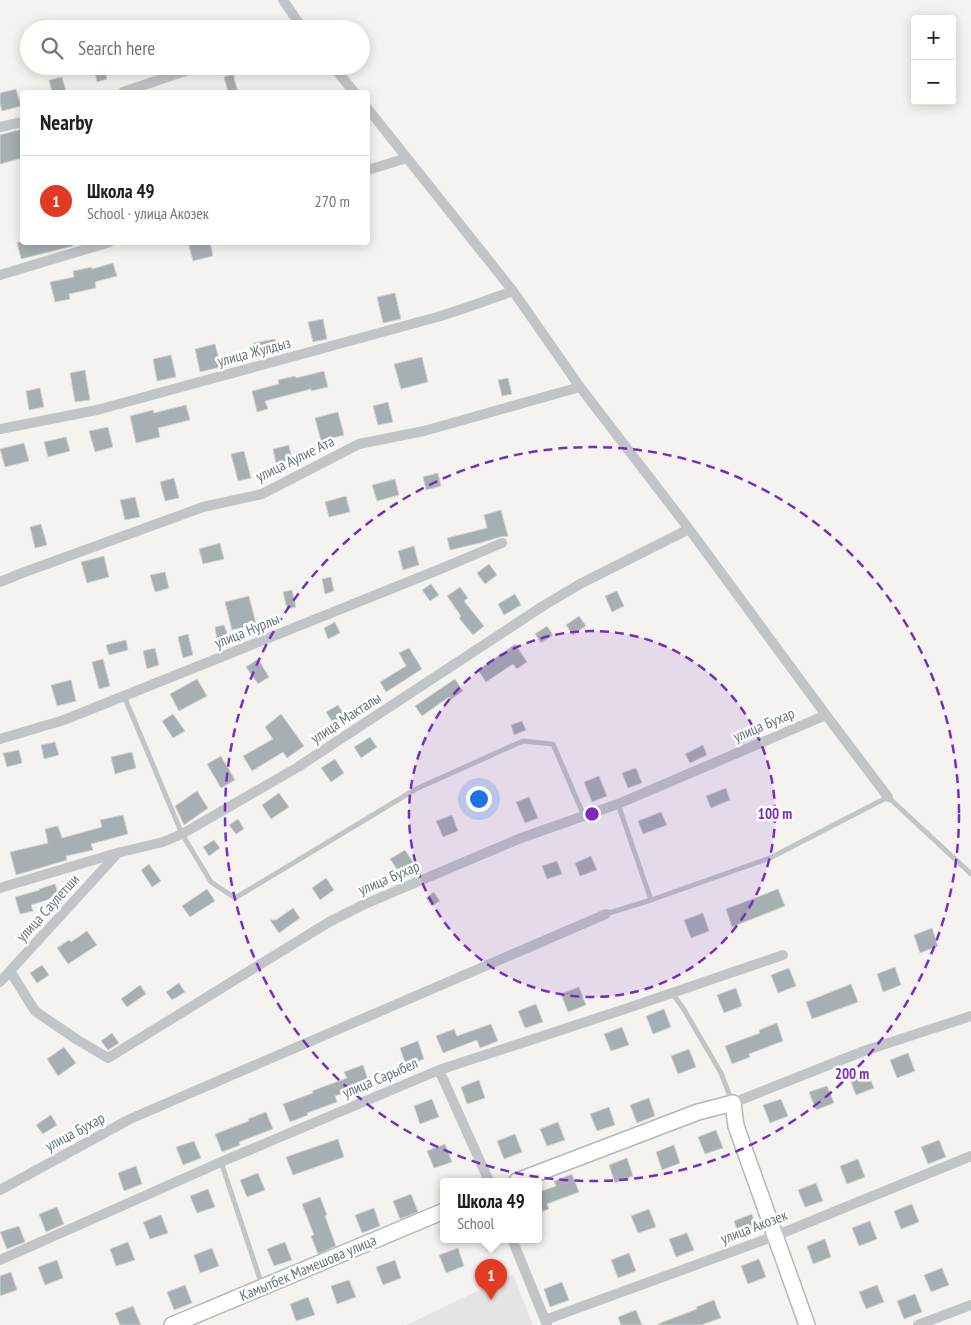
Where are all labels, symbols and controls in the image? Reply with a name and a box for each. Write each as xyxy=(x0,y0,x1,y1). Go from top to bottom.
map controls xyxy=(911,15,956,105)
button: + xyxy=(911,15,956,60)
search box xyxy=(20,20,370,75)
icon: search xyxy=(38,34,66,62)
text: Search here xyxy=(78,36,155,60)
button: − xyxy=(911,60,956,105)
text: Nearby xyxy=(40,109,93,136)
text: Школа 49 xyxy=(87,179,155,203)
text: 1 xyxy=(52,191,60,211)
text: 270 m xyxy=(315,191,350,211)
text: School · улица Акозек xyxy=(87,203,209,223)
street label: улица Жулдыз xyxy=(215,333,293,370)
street label: улица Аулие Ата xyxy=(252,431,337,486)
street label: улица Нурлы xyxy=(212,609,282,652)
street label: улица Макталы xyxy=(307,688,385,747)
street label: улица Бухар xyxy=(730,703,797,746)
your location xyxy=(466,786,492,812)
text: 100 m xyxy=(758,804,792,823)
centre of rings xyxy=(583,805,601,823)
street label: улица Бухар xyxy=(355,856,422,899)
street label: улица Саулетши xyxy=(12,870,83,946)
street label: улица Сарыбел xyxy=(339,1053,420,1102)
text: 200 m xyxy=(835,1064,869,1083)
street label: улица Бухар xyxy=(42,1108,108,1155)
popup xyxy=(440,1178,542,1243)
text: Школа 49 xyxy=(457,1189,525,1213)
street label: улица Акозек xyxy=(718,1205,790,1248)
text: School xyxy=(457,1213,494,1233)
street label: Камытбек Мамешова улица xyxy=(237,1230,379,1305)
pin: 1 xyxy=(475,1259,507,1300)

